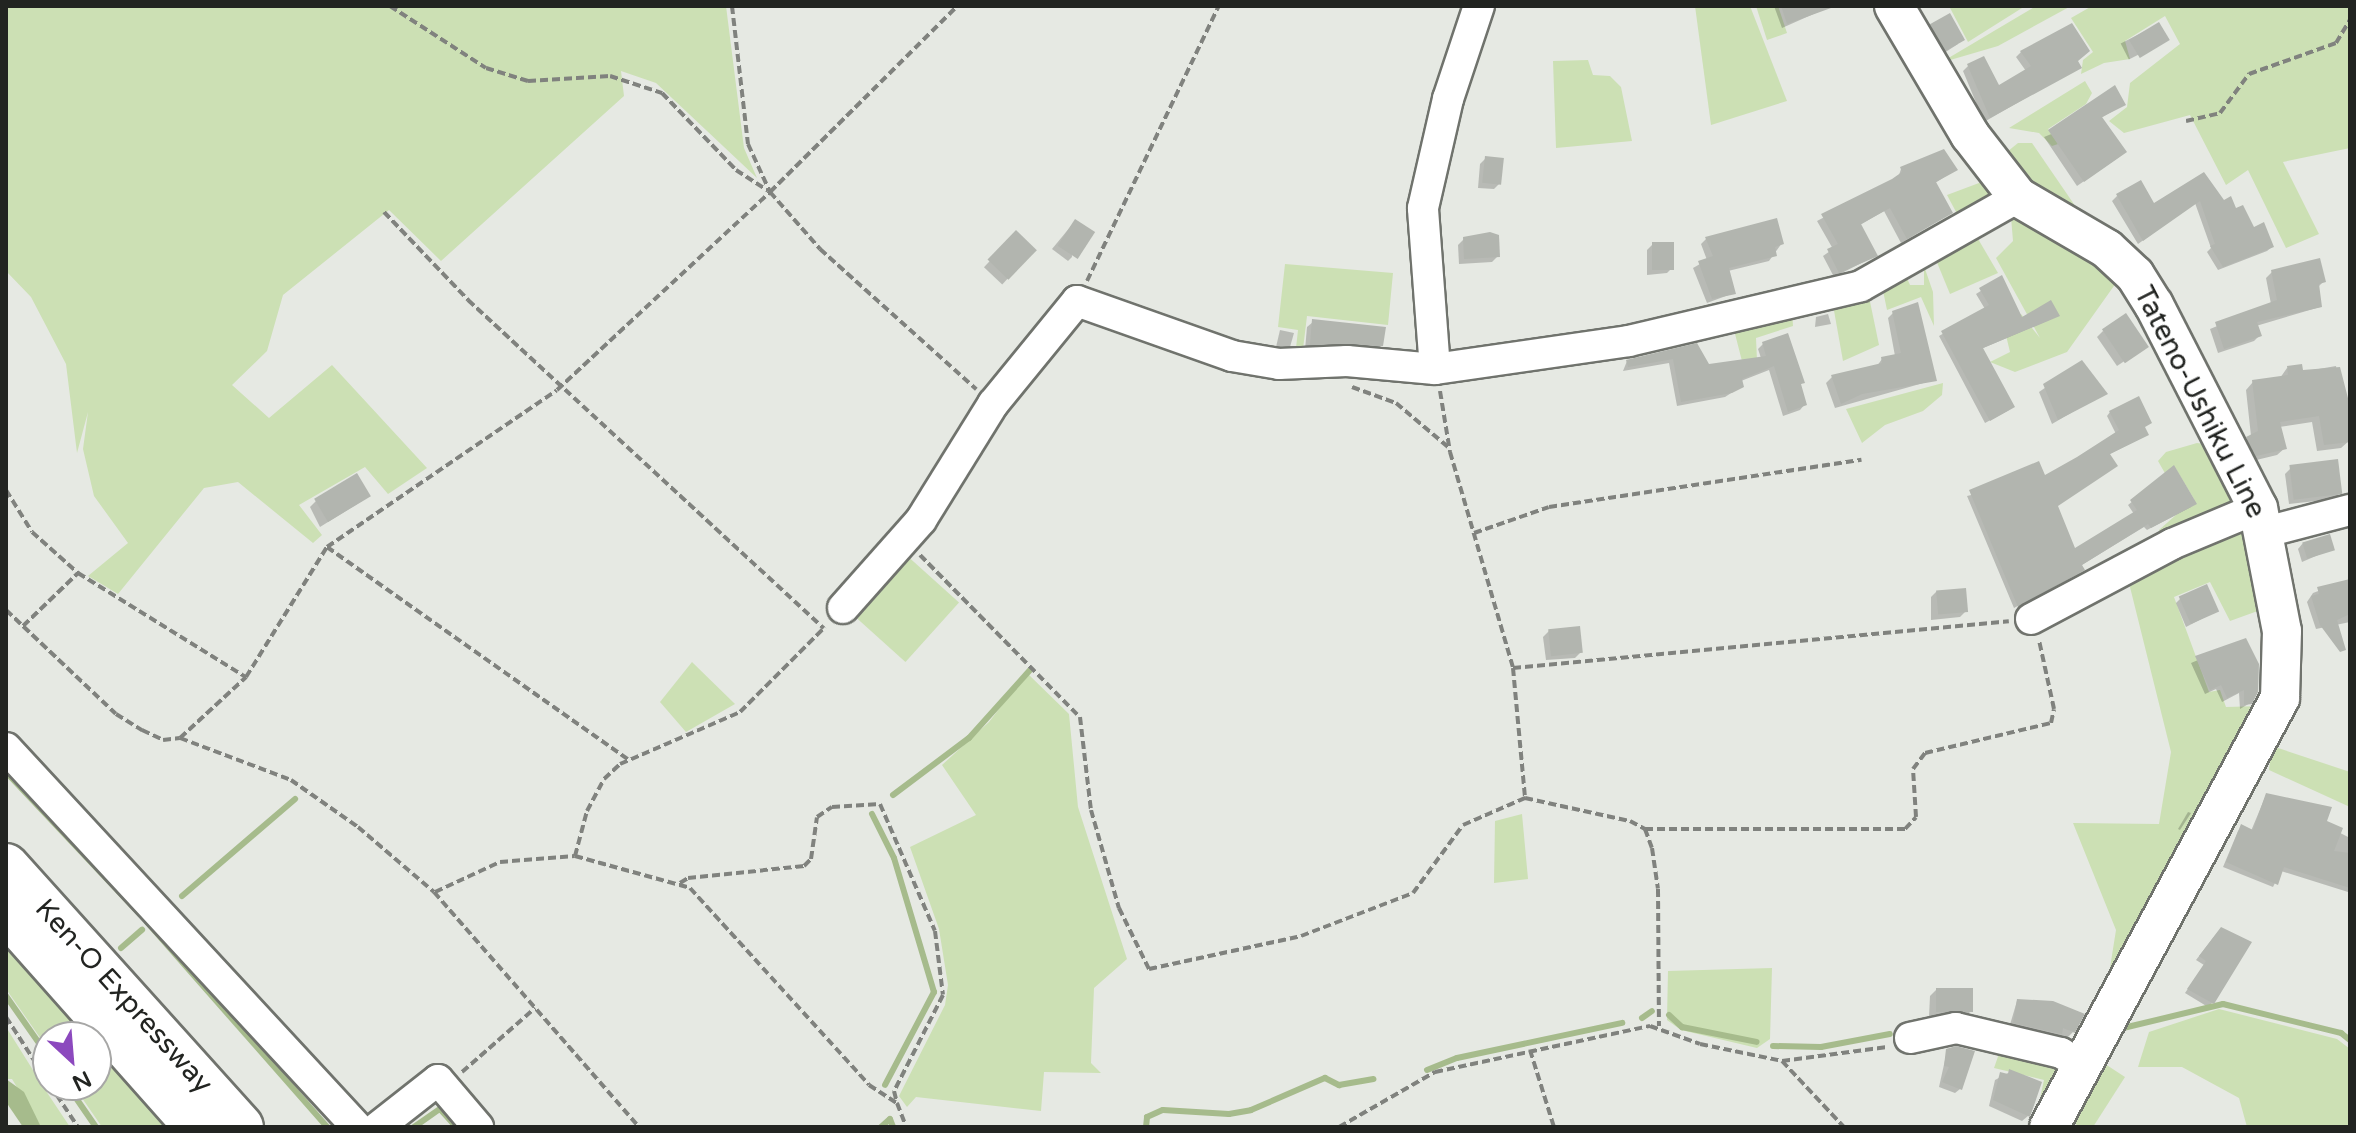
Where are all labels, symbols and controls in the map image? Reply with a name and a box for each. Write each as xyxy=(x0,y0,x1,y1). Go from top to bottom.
street label: Tateno-Ushiku Line xyxy=(2127,280,2273,524)
street label: Ken-O Expressway xyxy=(28,892,220,1100)
north arrow xyxy=(32,1021,112,1101)
text: N xyxy=(68,1065,95,1096)

